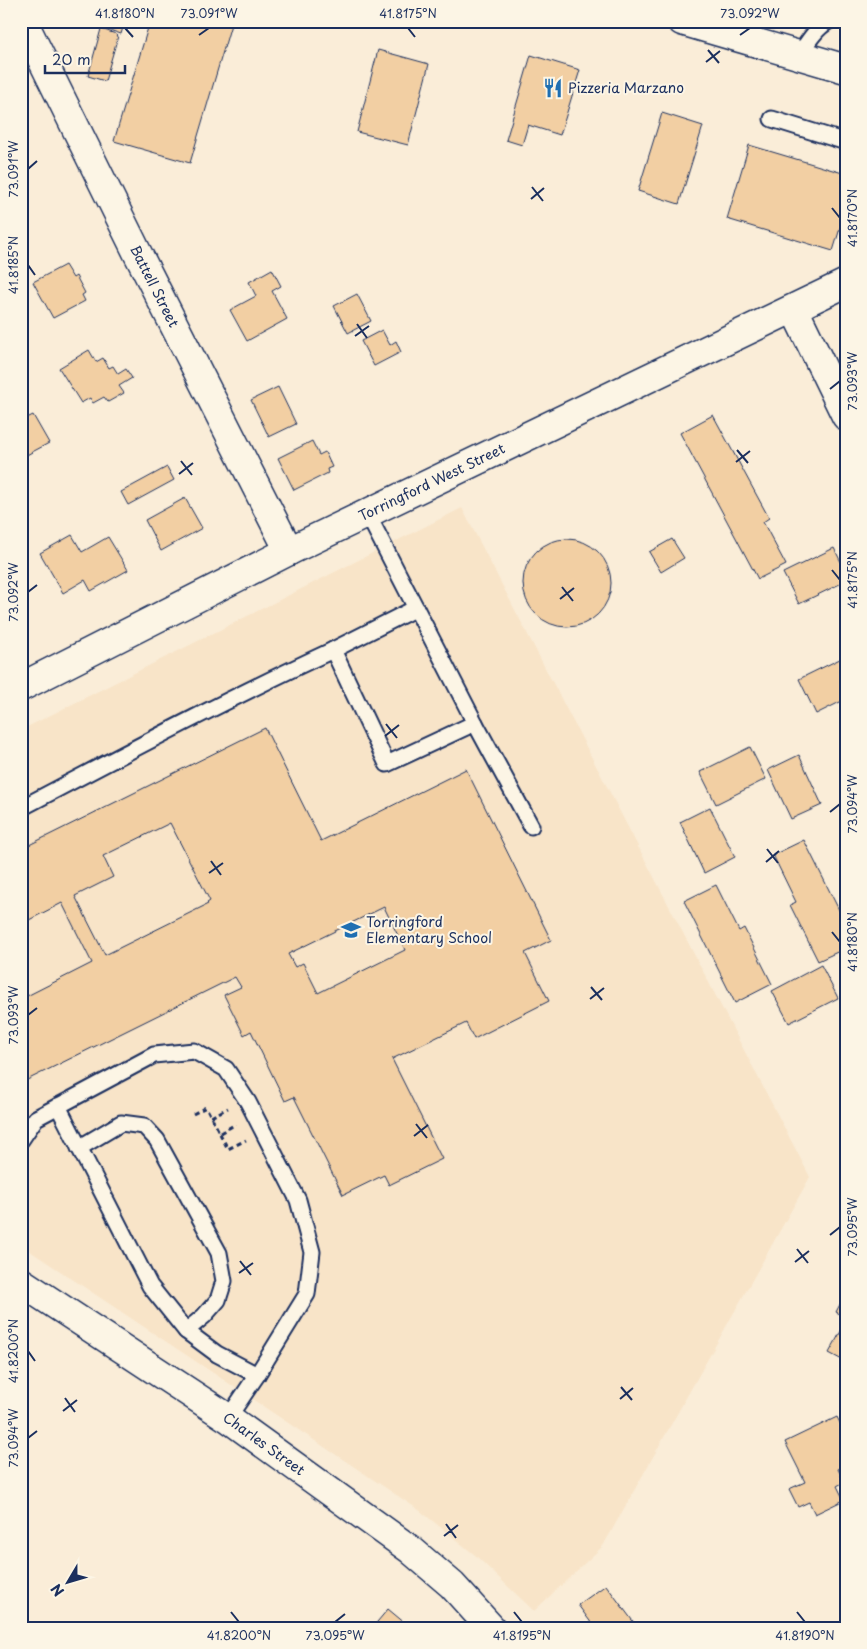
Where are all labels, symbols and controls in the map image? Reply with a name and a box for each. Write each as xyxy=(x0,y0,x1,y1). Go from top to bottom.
text: 41.8180°N xyxy=(95,4,155,22)
text: 73.091°W xyxy=(181,4,238,22)
text: 41.8175°N xyxy=(379,4,437,22)
text: 73.092°W xyxy=(720,4,780,22)
scale bar xyxy=(45,42,125,74)
text: 20 m xyxy=(52,47,91,70)
restaurant icon: Pizzeria Marzano xyxy=(542,77,564,99)
place label: Pizzeria Marzano xyxy=(568,77,684,98)
text: 73.091°W xyxy=(4,140,22,197)
text: 41.8170°N xyxy=(843,189,861,247)
text: 41.8185°N xyxy=(4,236,22,294)
street label: Battell Street xyxy=(125,241,185,331)
text: 73.093°W xyxy=(843,351,861,410)
street label: Torringford West Street xyxy=(355,438,509,526)
text: 41.8175°N xyxy=(843,551,861,609)
text: 73.092°W xyxy=(4,562,22,622)
text: 73.094°W xyxy=(843,774,861,834)
place label: Torringford Elementary School xyxy=(366,911,492,948)
text: 41.8180°N xyxy=(843,912,861,972)
school or university icon: Torringford Elementary School xyxy=(340,919,362,941)
text: 73.093°W xyxy=(4,985,22,1044)
text: 73.095°W xyxy=(843,1197,861,1256)
text: 41.8200°N xyxy=(4,1319,22,1383)
street label: Charles Street xyxy=(219,1407,310,1480)
text: 73.094°W xyxy=(4,1408,22,1468)
north arrow xyxy=(42,1556,92,1606)
text: N xyxy=(46,1579,69,1601)
text: 41.8200°N xyxy=(207,1626,271,1644)
text: 73.095°W xyxy=(306,1626,365,1644)
text: 41.8195°N xyxy=(493,1626,551,1644)
text: 41.8190°N xyxy=(775,1626,835,1644)

